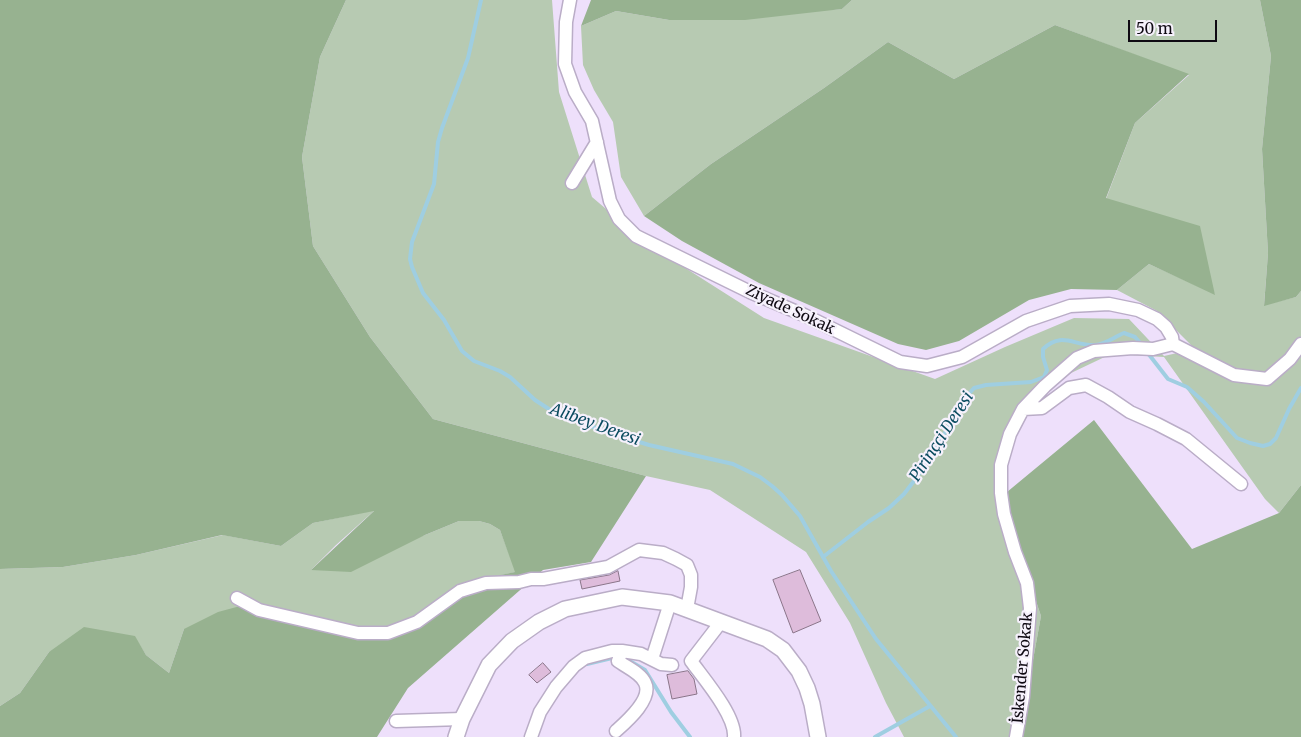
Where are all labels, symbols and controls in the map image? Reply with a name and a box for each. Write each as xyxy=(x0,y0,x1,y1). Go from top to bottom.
scale bar xyxy=(1131,10,1220,42)
text: 50 m xyxy=(1136,19,1173,38)
street label: Ziyade Sokak xyxy=(743,282,837,338)
water label: Pirinççi Deresi xyxy=(906,389,978,485)
water label: Alibey Deresi xyxy=(547,400,643,450)
street label: İskender Sokak xyxy=(1009,612,1037,724)

